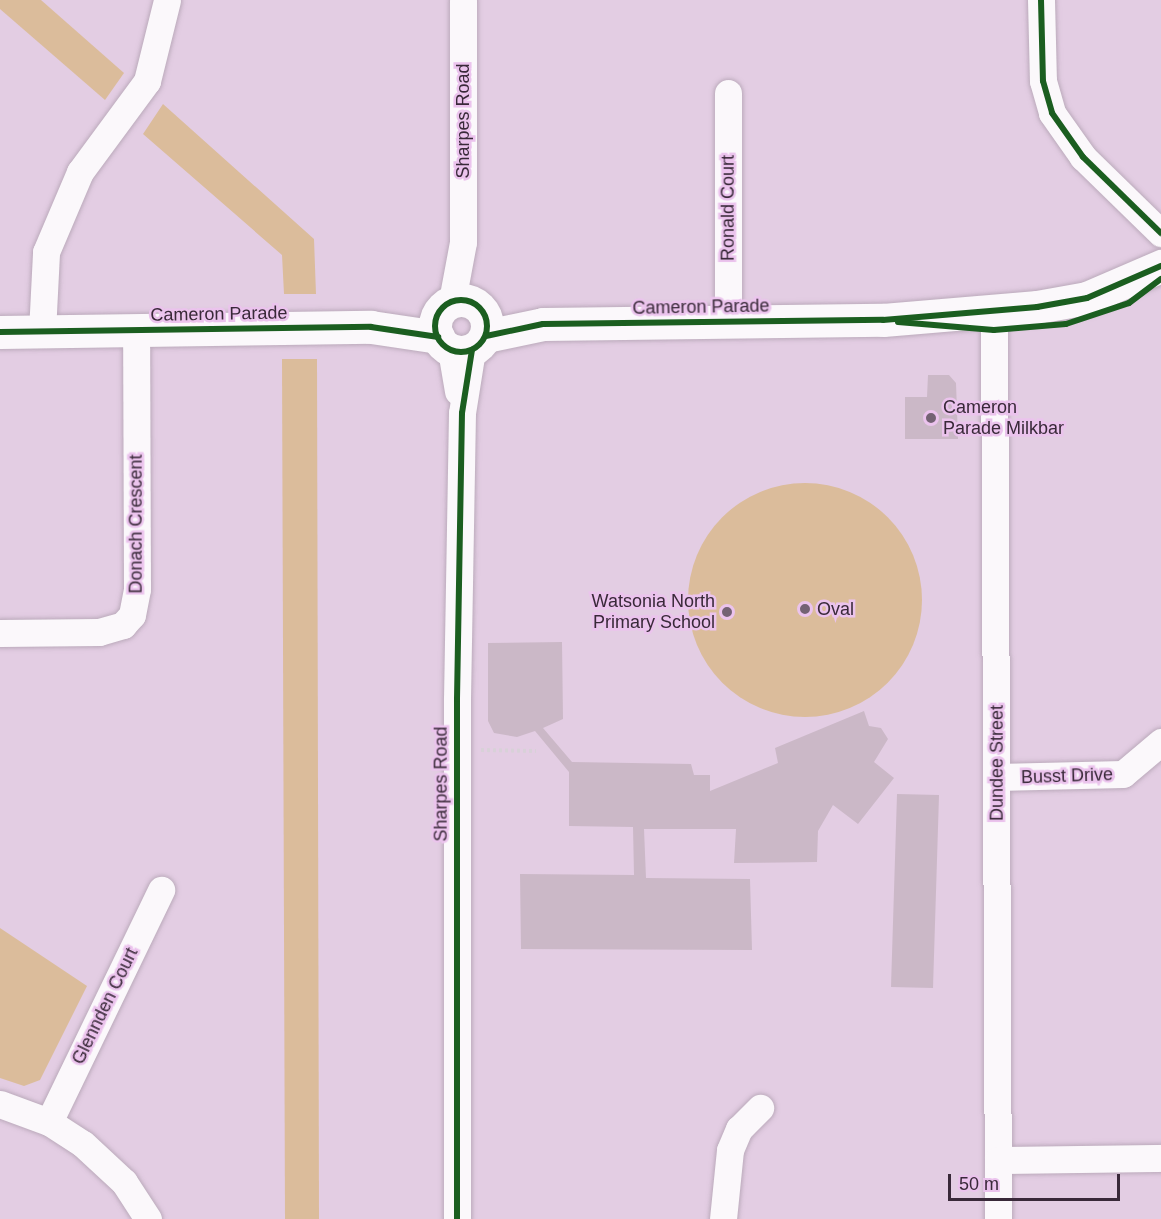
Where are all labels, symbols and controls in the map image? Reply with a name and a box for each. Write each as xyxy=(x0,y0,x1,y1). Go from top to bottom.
street label: Sharpes Road xyxy=(452,63,474,179)
street label: Ronald Court xyxy=(717,155,739,261)
street label: Cameron Parade xyxy=(632,295,770,319)
street label: Cameron Parade xyxy=(150,302,288,326)
place label: Cameron Parade Milkbar xyxy=(943,397,1064,440)
marker: Cameron Parade Milkbar xyxy=(924,411,938,425)
street label: Donach Crescent xyxy=(125,454,147,594)
place label: Watsonia North Primary School xyxy=(592,591,715,634)
place label: Oval xyxy=(817,598,854,620)
marker: Oval xyxy=(798,602,812,616)
marker: Watsonia North Primary School xyxy=(720,605,734,619)
street label: Dundee Street xyxy=(986,705,1008,821)
street label: Sharpes Road xyxy=(430,726,452,842)
street label: Busst Drive xyxy=(1021,764,1113,788)
street label: Glennden Court xyxy=(67,944,143,1068)
scale bar xyxy=(951,1162,1124,1200)
text: 50 m xyxy=(959,1174,999,1194)

